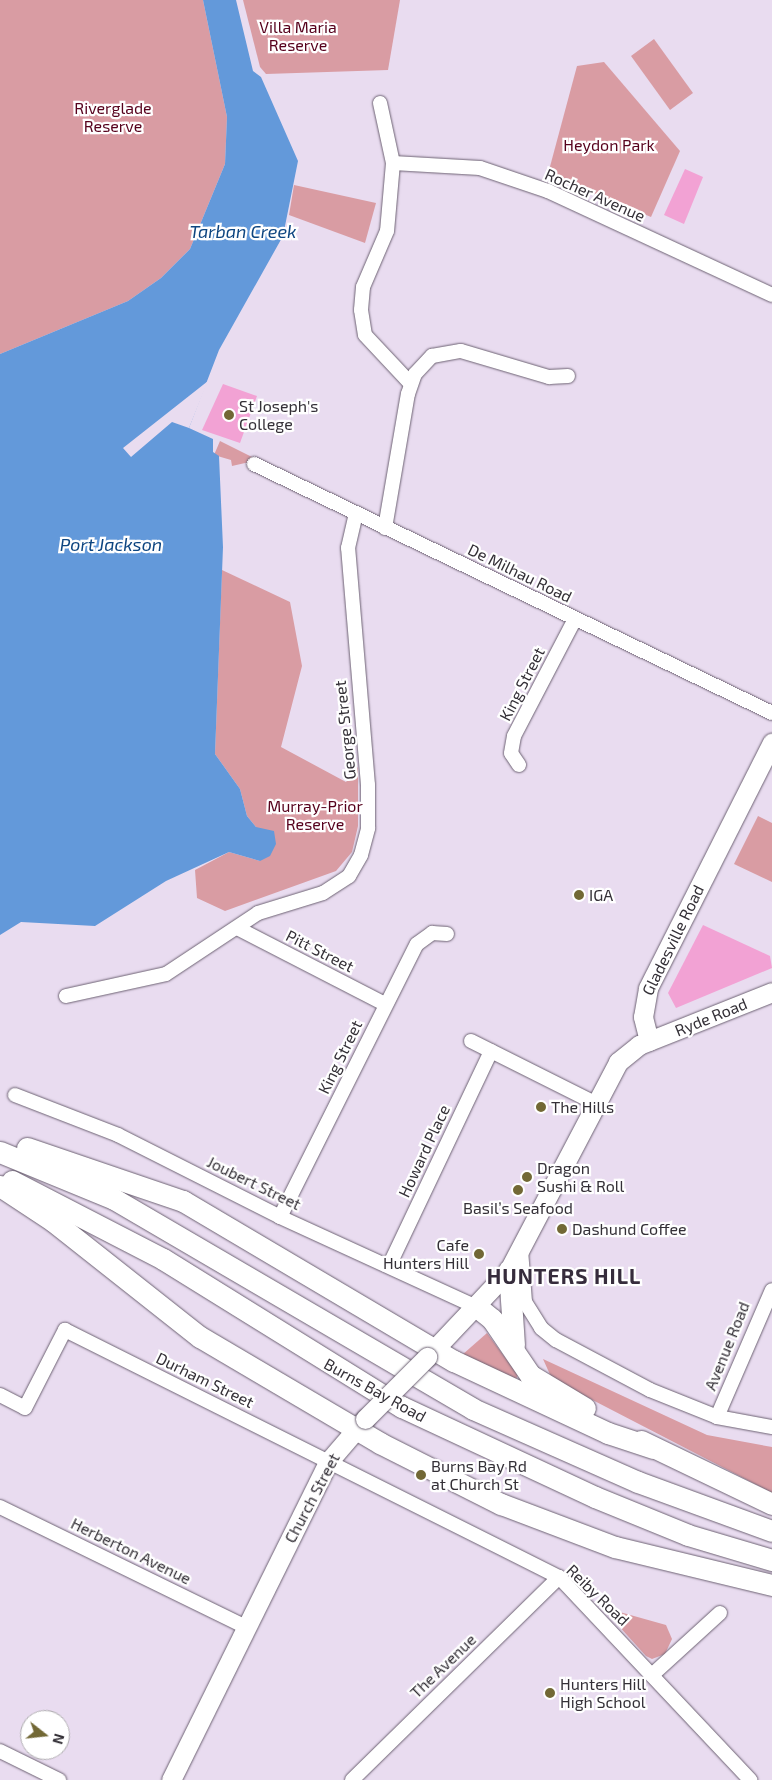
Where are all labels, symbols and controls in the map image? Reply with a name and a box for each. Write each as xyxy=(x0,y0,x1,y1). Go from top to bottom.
park label: Villa Maria Reserve xyxy=(259,17,337,55)
park label: Riverglade Reserve xyxy=(74,98,152,136)
park label: Heydon Park xyxy=(563,135,655,155)
street label: Rocher Avenue xyxy=(542,164,648,226)
water label: Tarban Creek xyxy=(190,220,296,242)
place label: St Joseph's College xyxy=(239,396,319,434)
marker: St Joseph's College xyxy=(223,409,235,421)
water label: Port Jackson xyxy=(60,533,162,555)
street label: De Milhau Road xyxy=(465,540,575,606)
street label: King Street xyxy=(495,644,549,724)
street label: George Street xyxy=(330,679,360,781)
park label: Murray-Prior Reserve xyxy=(267,796,363,834)
street label: Gladesville Road xyxy=(638,882,708,998)
place label: IGA xyxy=(589,885,613,905)
marker: IGA xyxy=(573,889,585,901)
street label: Pitt Street xyxy=(283,926,357,976)
street label: Ryde Road xyxy=(672,994,750,1040)
street label: King Street xyxy=(314,1017,366,1097)
place label: The Hills xyxy=(551,1097,614,1117)
marker: The Hills xyxy=(535,1101,547,1113)
street label: Howard Place xyxy=(394,1102,454,1200)
street label: Joubert Street xyxy=(204,1152,304,1214)
place label: Dragon Sushi & Roll xyxy=(537,1158,624,1196)
marker: Dragon Sushi & Roll xyxy=(521,1171,533,1183)
marker: Basil’s Seafood xyxy=(512,1184,524,1196)
place label: Basil’s Seafood xyxy=(463,1198,573,1218)
place label: Dashund Coffee xyxy=(572,1219,687,1239)
marker: Dashund Coffee xyxy=(556,1223,568,1235)
place label: Cafe Hunters Hill xyxy=(383,1235,469,1273)
marker: Cafe Hunters Hill xyxy=(473,1248,485,1260)
district label: HUNTERS HILL xyxy=(485,1263,643,1289)
street label: Avenue Road xyxy=(700,1299,754,1393)
street label: Durham Street xyxy=(153,1348,257,1412)
street label: Burns Bay Road xyxy=(320,1354,430,1426)
street label: Church Street xyxy=(280,1450,344,1546)
place label: Burns Bay Rd at Church St xyxy=(431,1456,527,1494)
marker: Burns Bay Rd at Church St xyxy=(415,1469,427,1481)
street label: Herberton Avenue xyxy=(68,1514,194,1588)
street label: Reiby Road xyxy=(562,1560,634,1630)
street label: The Avenue xyxy=(406,1630,480,1702)
place label: Hunters Hill High School xyxy=(560,1674,646,1712)
marker: Hunters Hill High School xyxy=(544,1687,556,1699)
north arrow xyxy=(20,1710,70,1760)
text: N xyxy=(49,1732,69,1746)

